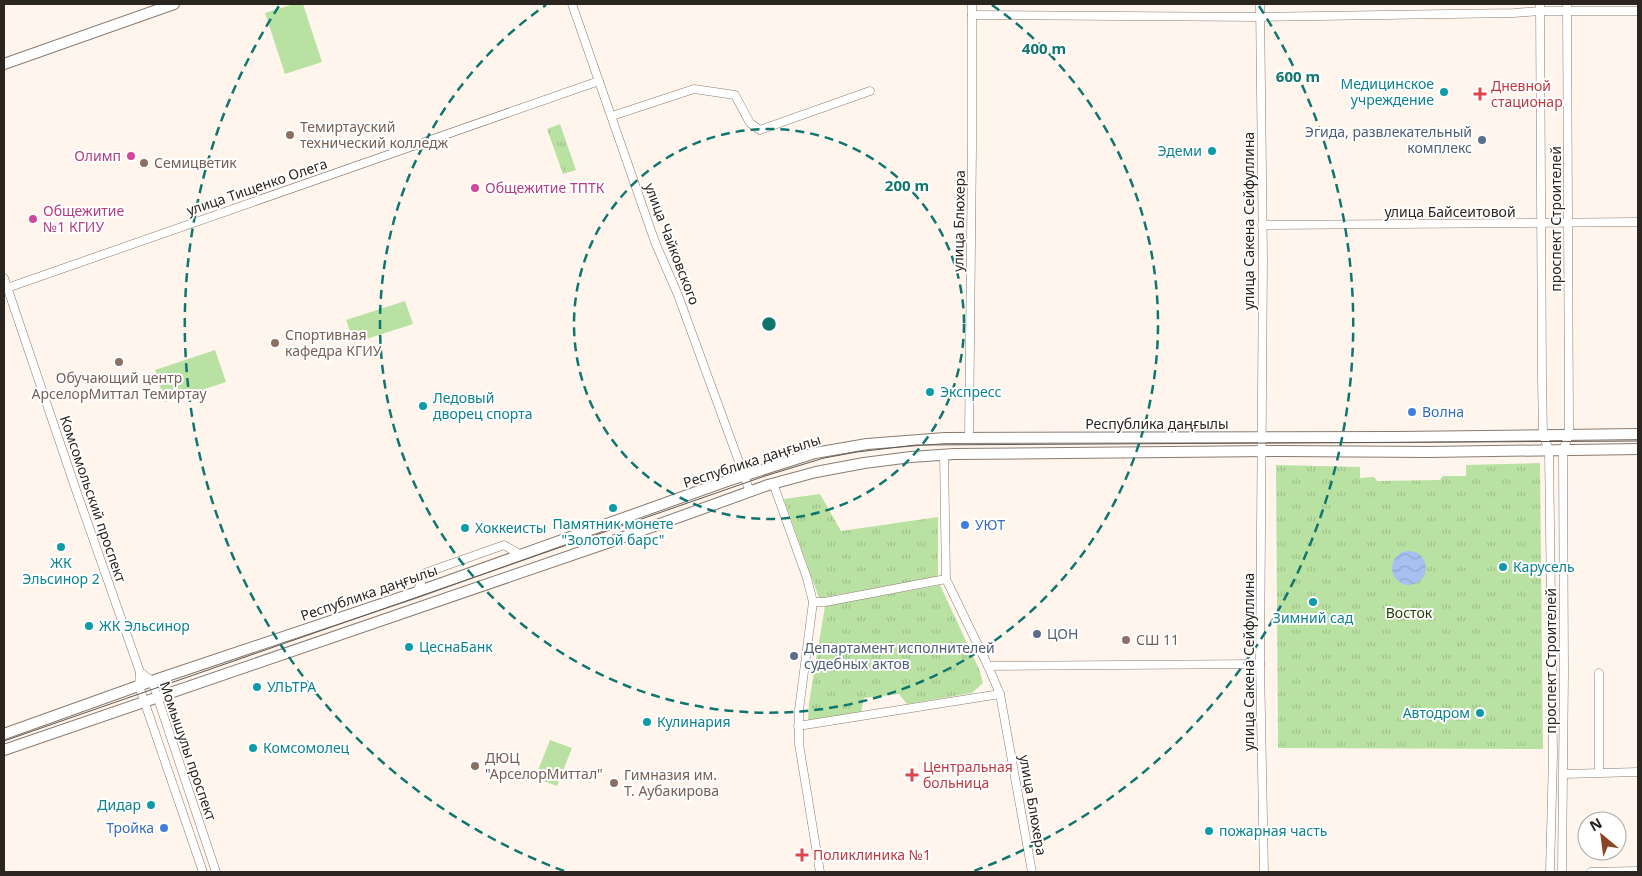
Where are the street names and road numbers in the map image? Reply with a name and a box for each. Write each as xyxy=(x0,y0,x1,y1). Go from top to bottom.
street label: улица Сакена Сейфуллина xyxy=(1239,132,1258,310)
street label: проспект Строителей xyxy=(1546,146,1565,292)
street label: улица Тищенко Олега xyxy=(184,153,330,220)
street label: улица Блюхера xyxy=(948,170,969,272)
street label: улица Чайковского xyxy=(640,180,705,308)
street label: улица Байсеитовой xyxy=(1384,202,1516,221)
street label: Комсомольский проспект xyxy=(56,413,131,585)
street label: Республика даңғылы xyxy=(1085,414,1229,433)
street label: Республика даңғылы xyxy=(681,429,823,492)
street label: Республика даңғылы xyxy=(298,560,440,625)
street label: улица Сакена Сейфуллина xyxy=(1239,573,1258,751)
street label: проспект Строителей xyxy=(1541,588,1560,734)
street label: Момышулы проспект xyxy=(156,679,221,823)
street label: улица Блюхера xyxy=(1015,753,1052,857)

